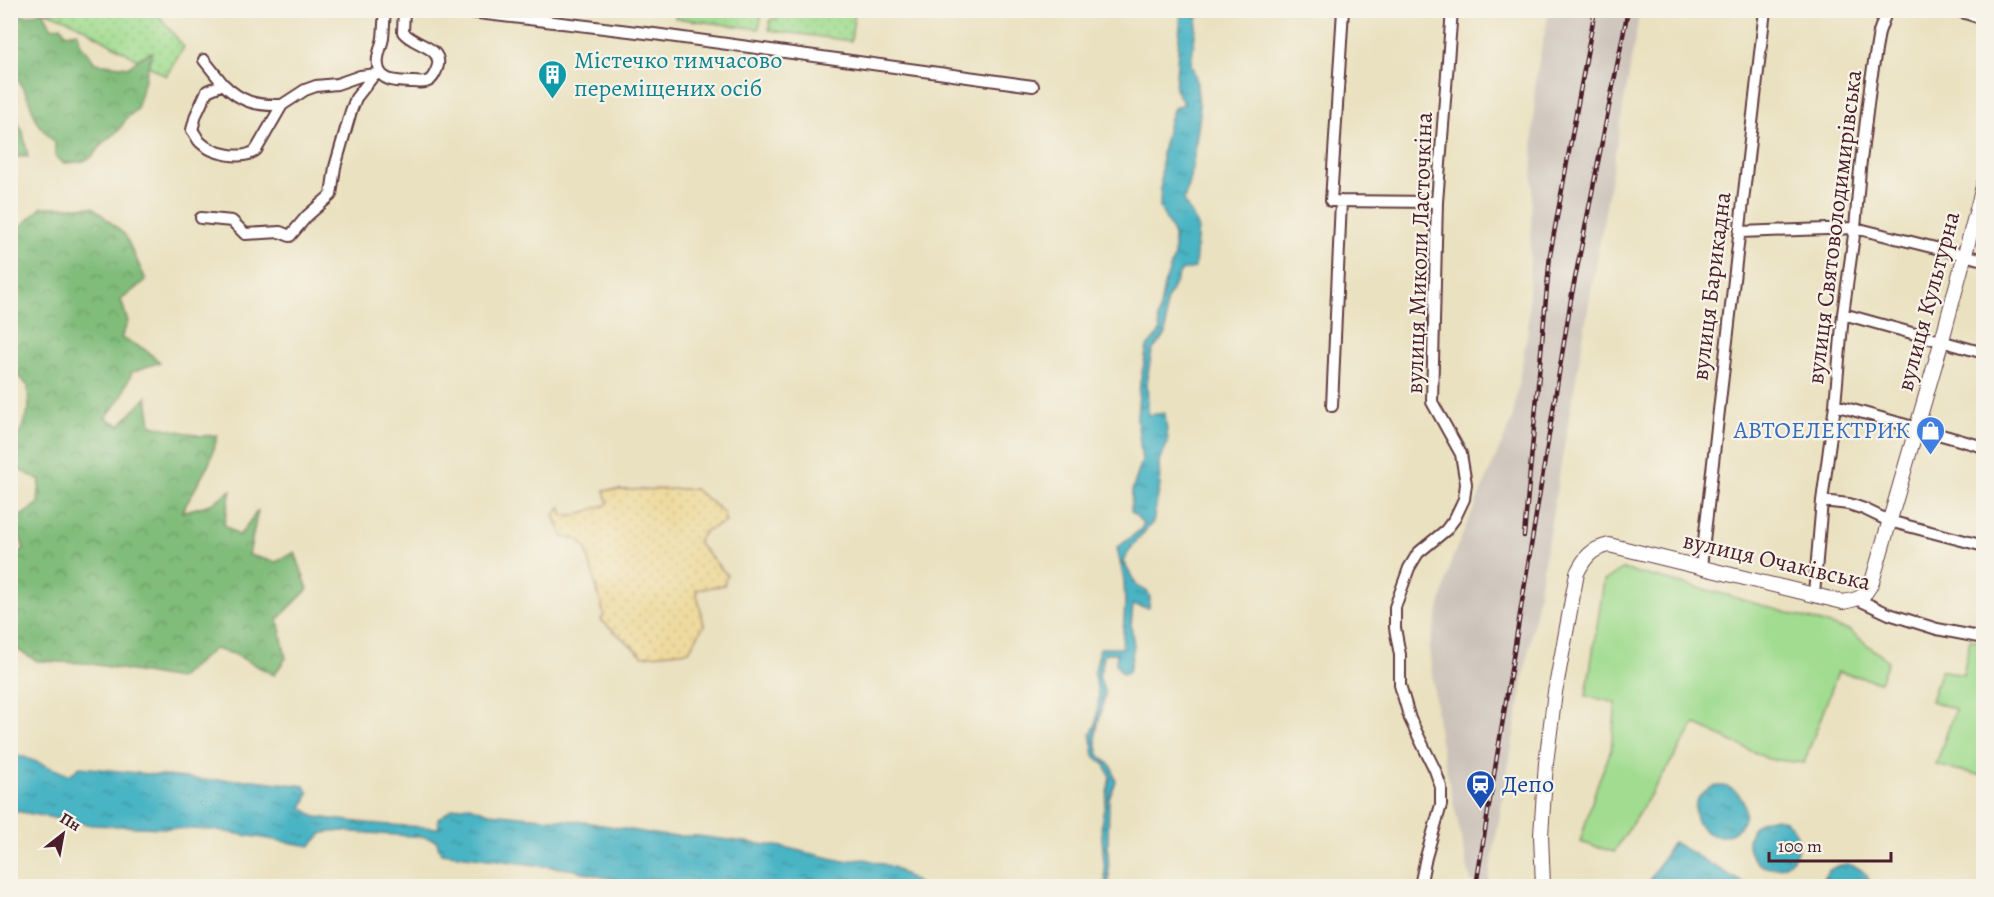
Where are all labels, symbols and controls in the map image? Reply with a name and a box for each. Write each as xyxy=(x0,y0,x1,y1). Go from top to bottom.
place label: Містечко тимчасово переміщених осіб xyxy=(574,44,782,104)
building icon: Містечко тимчасово переміщених осіб xyxy=(537,58,569,100)
street label: вулиця Святоволодимирівська xyxy=(1799,68,1869,386)
street label: вулиця Миколи Ласточкіна xyxy=(1398,111,1440,395)
street label: вулиця Барикадна xyxy=(1684,190,1738,382)
street label: вулиця Культурна xyxy=(1889,208,1967,394)
place label: АВТОЕЛЕКТРИК xyxy=(1733,414,1911,446)
shop icon: АВТОЕЛЕКТРИК xyxy=(1915,414,1947,456)
street label: вулиця Очаківська xyxy=(1680,524,1874,598)
station icon: Депо xyxy=(1465,768,1497,810)
place label: Депо xyxy=(1502,768,1554,800)
north arrow xyxy=(33,804,93,864)
text: Пн xyxy=(56,807,85,837)
scale bar xyxy=(1769,825,1890,863)
text: 100 m xyxy=(1778,834,1822,858)

